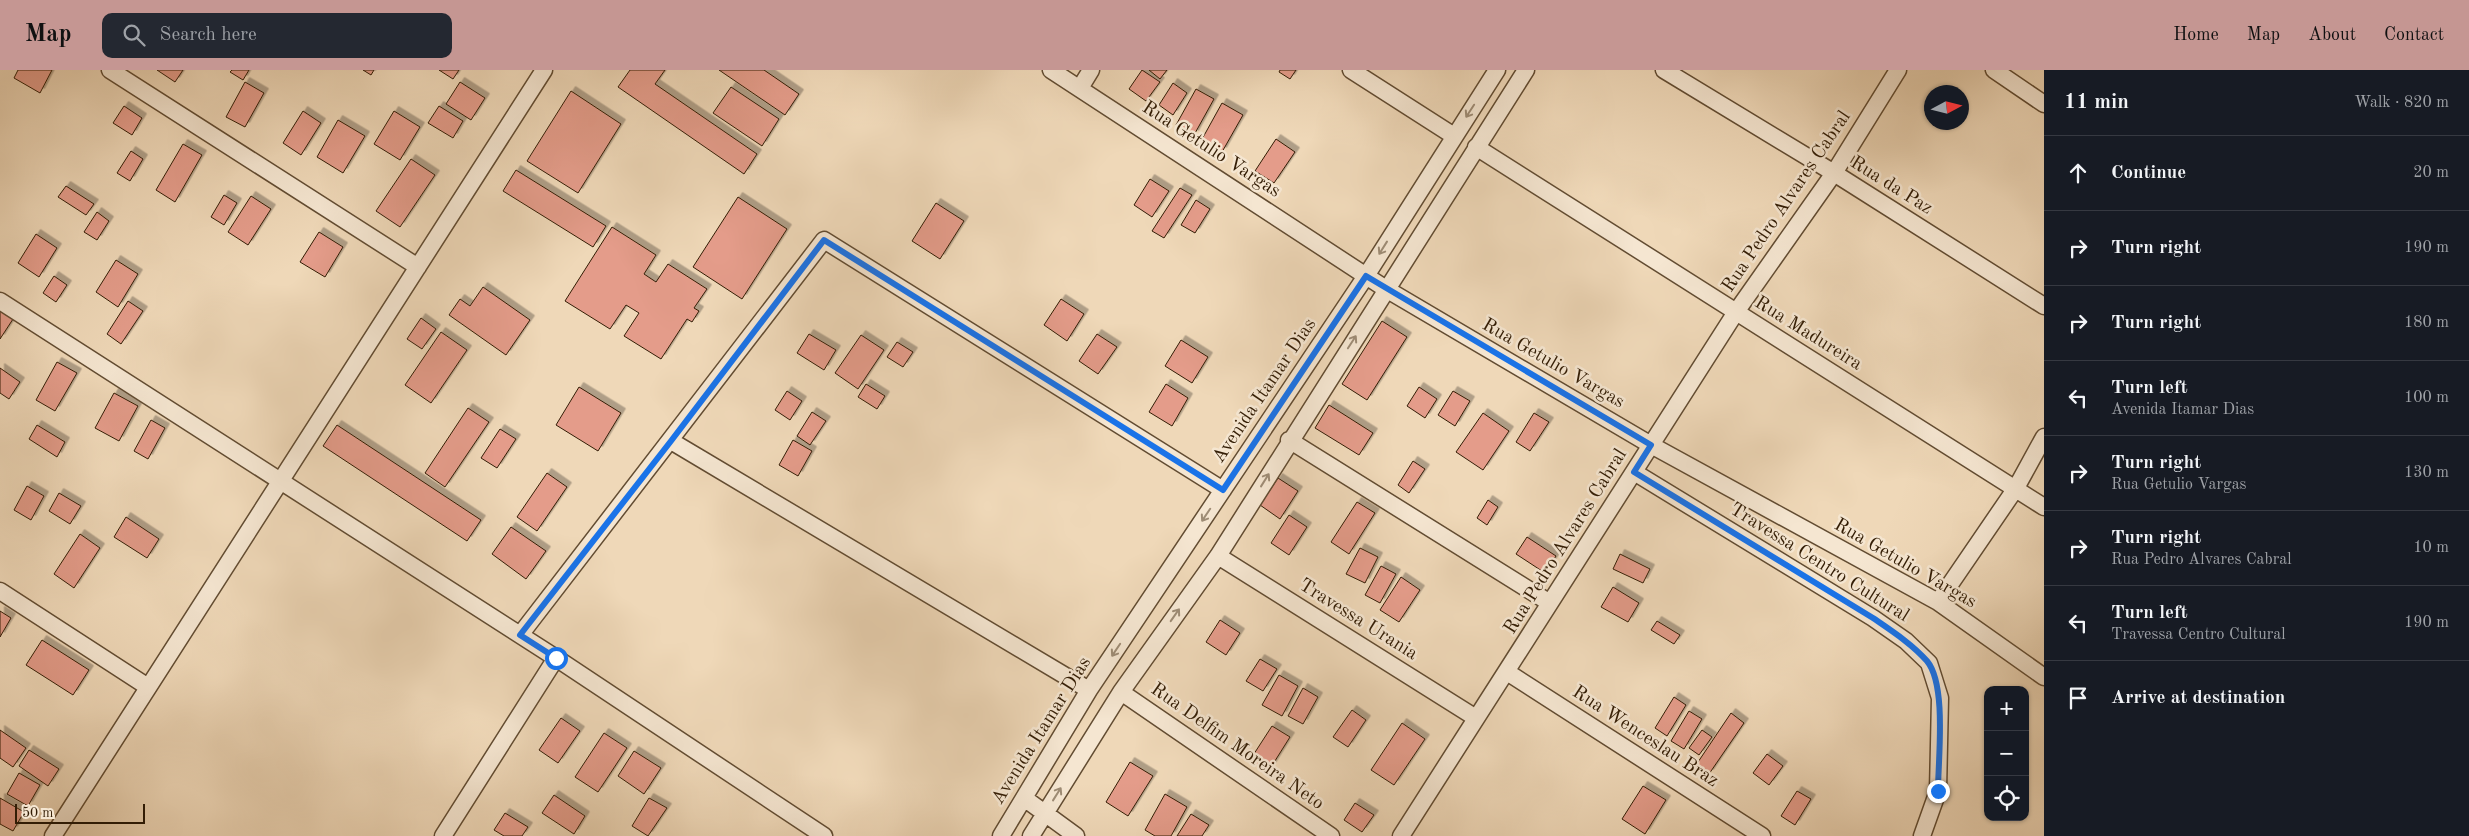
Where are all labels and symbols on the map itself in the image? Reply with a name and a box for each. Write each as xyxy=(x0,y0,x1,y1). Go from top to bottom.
north arrow xyxy=(1924,85,1969,130)
street label: Rua Getulio Vargas xyxy=(1138,98,1284,202)
one-way arrow xyxy=(1465,104,1475,118)
street label: Rua Pedro Alvares Cabral xyxy=(1719,108,1855,296)
street label: Rua da Paz xyxy=(1847,153,1935,219)
one-way arrow xyxy=(1378,241,1388,255)
street label: Rua Madureira xyxy=(1751,293,1866,375)
street label: Avenida Itamar Dias xyxy=(1210,315,1320,467)
street label: Rua Getulio Vargas xyxy=(1479,316,1627,412)
one-way arrow xyxy=(1347,336,1357,350)
street label: Rua Pedro Alvares Cabral xyxy=(1501,446,1631,638)
one-way arrow xyxy=(1260,473,1270,487)
street label: Travessa Centro Cultural xyxy=(1726,500,1912,626)
one-way arrow xyxy=(1201,508,1211,522)
street label: Rua Getulio Vargas xyxy=(1831,516,1979,612)
street label: Travessa Urania xyxy=(1295,576,1421,664)
one-way arrow xyxy=(1170,608,1180,622)
one-way arrow xyxy=(1111,643,1121,657)
route start xyxy=(545,647,568,670)
street label: Avenida Itamar Dias xyxy=(989,654,1095,808)
street label: Rua Delfim Moreira Neto xyxy=(1147,680,1327,814)
street label: Rua Wenceslau Braz xyxy=(1569,683,1721,791)
route end xyxy=(1927,780,1950,803)
one-way arrow xyxy=(1052,788,1062,802)
scale bar xyxy=(15,801,145,824)

